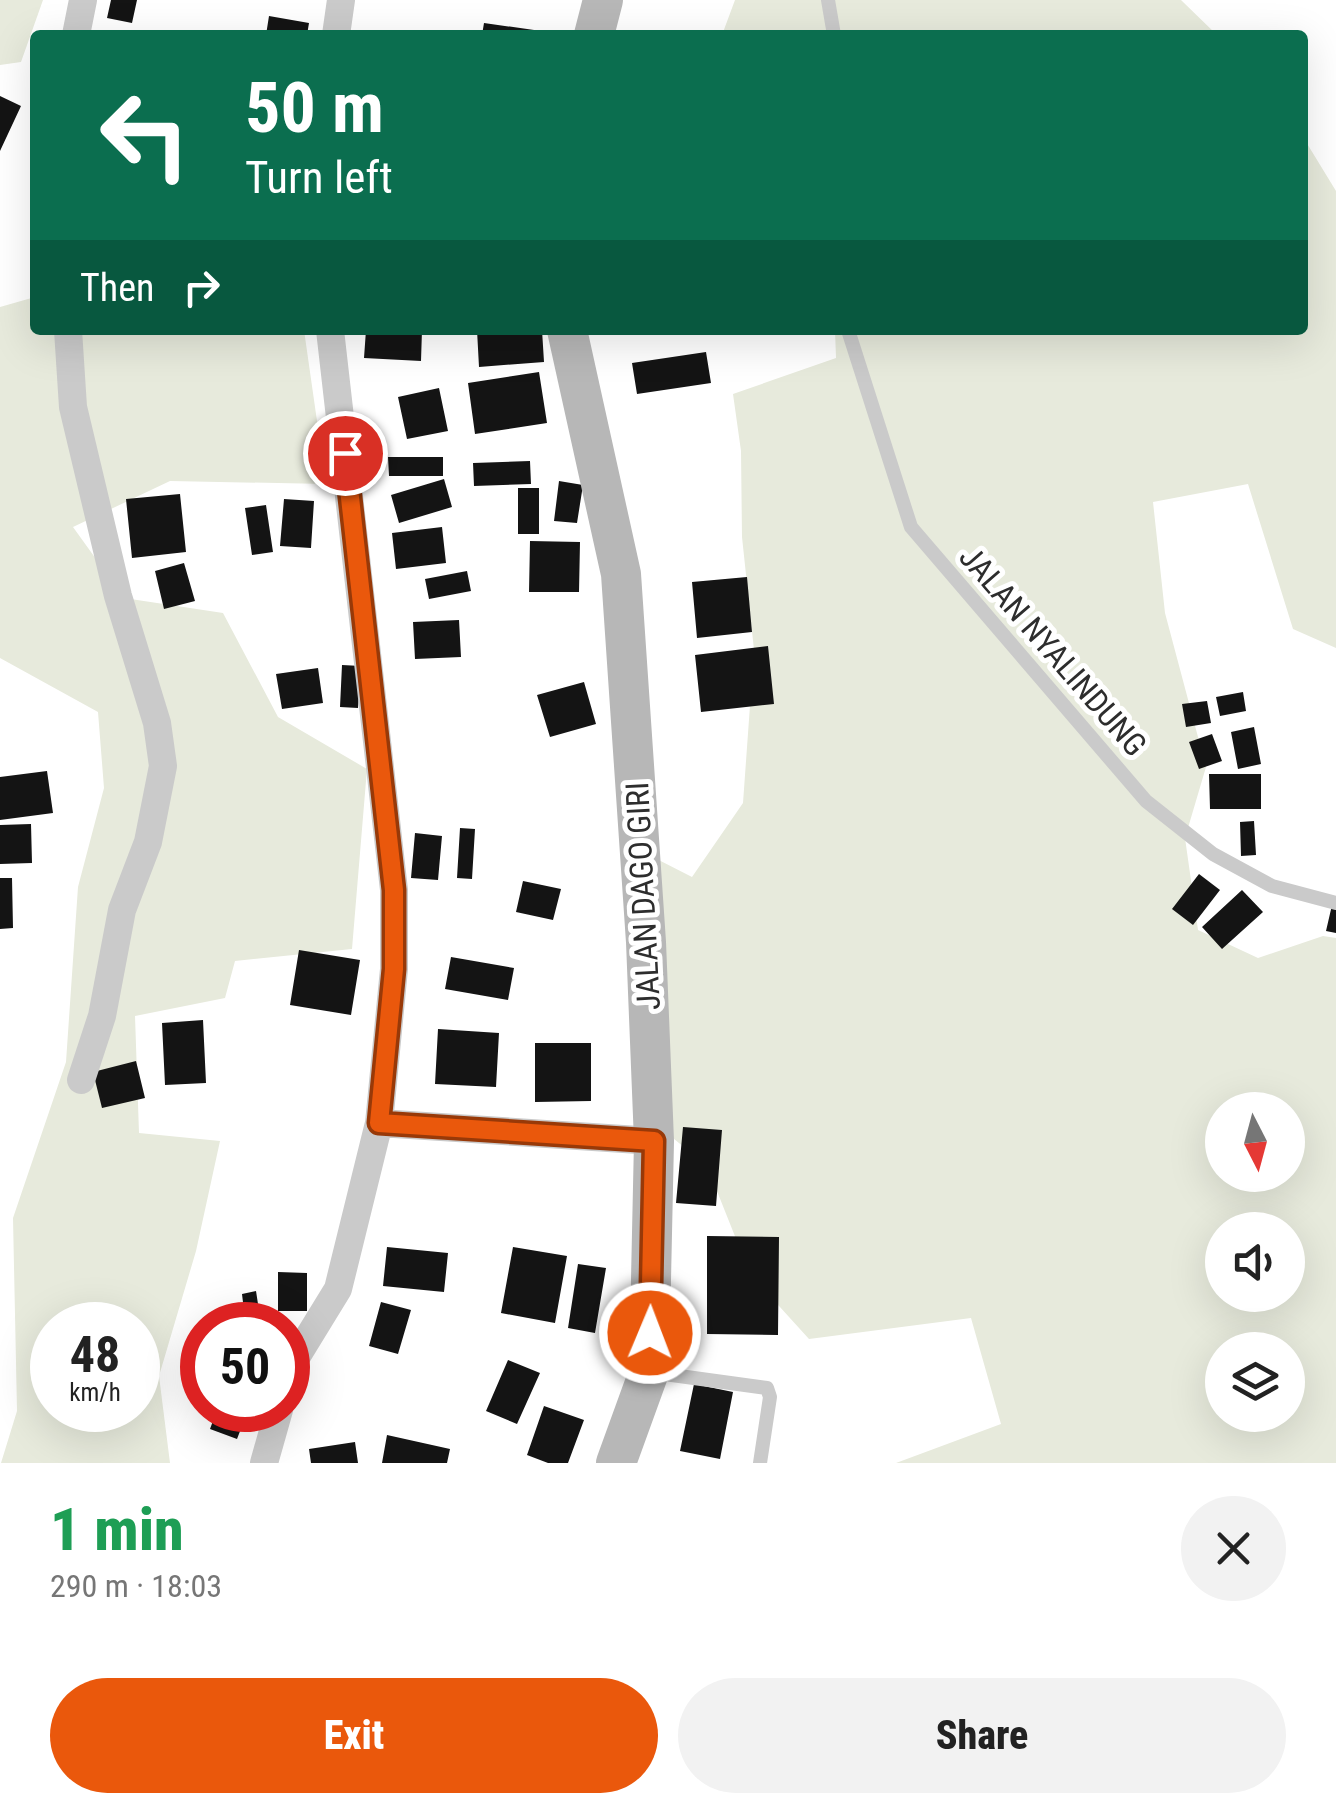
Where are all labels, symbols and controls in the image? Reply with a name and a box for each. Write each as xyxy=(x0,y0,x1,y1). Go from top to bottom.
text: 50 m xyxy=(245,67,384,149)
icon: left xyxy=(80,70,210,200)
text: Turn left xyxy=(245,151,393,204)
icon: right xyxy=(174,260,229,315)
text: Then xyxy=(80,266,154,310)
pin xyxy=(303,411,388,496)
icon: arrive xyxy=(318,426,373,481)
street label: JALAN NYALINDUNG xyxy=(951,538,1155,764)
street label: JALAN DAGO GIRI xyxy=(618,781,668,1011)
north arrow xyxy=(1205,1092,1305,1192)
map controls xyxy=(1205,1092,1305,1432)
button: sound xyxy=(1205,1212,1305,1312)
position arrow xyxy=(598,1281,702,1385)
speed limit sign: 50 xyxy=(180,1302,310,1432)
text: 48 xyxy=(70,1326,120,1384)
button: layers xyxy=(1205,1332,1305,1432)
text: km/h xyxy=(69,1378,121,1407)
text: 1 min xyxy=(50,1494,184,1565)
button: close xyxy=(1181,1496,1286,1601)
text: 290 m · 18:03 xyxy=(50,1567,222,1605)
button: Exit xyxy=(50,1678,658,1793)
button: Share xyxy=(678,1678,1286,1793)

